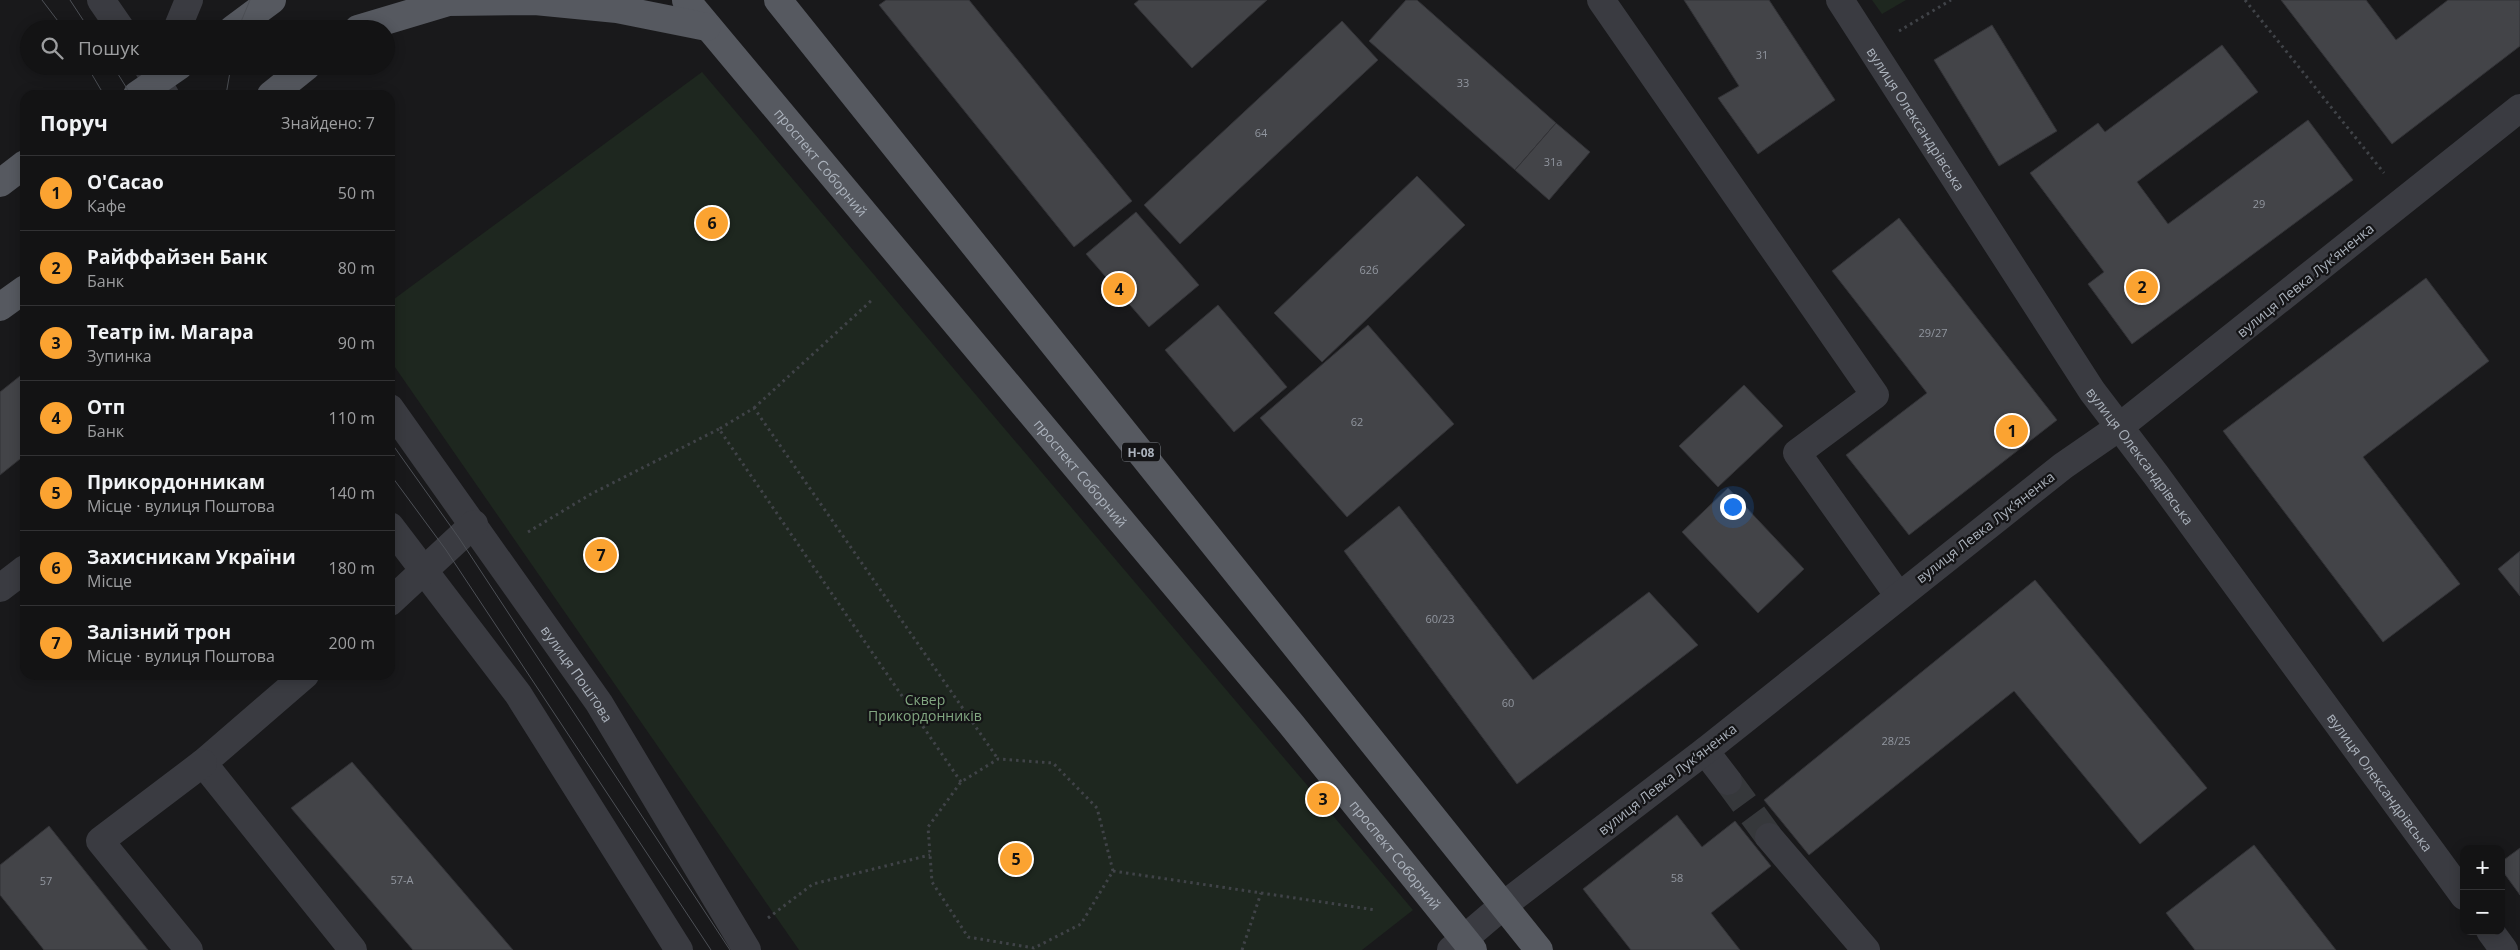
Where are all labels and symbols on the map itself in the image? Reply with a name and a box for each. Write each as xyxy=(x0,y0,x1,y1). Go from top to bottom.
street label: вулиця Олександрівська xyxy=(1863,43,1970,194)
house number: 31 xyxy=(1756,47,1768,62)
house number: 33 xyxy=(1457,75,1469,90)
street label: проспект Соборний xyxy=(771,104,872,220)
house number: 64 xyxy=(1255,125,1268,140)
house number: 31а xyxy=(1544,154,1562,169)
house number: 29 xyxy=(2253,196,2265,211)
pin: 6 xyxy=(696,204,728,242)
street label: вулиця Левка Лукʼяненка xyxy=(2232,219,2378,341)
house number: 62б xyxy=(1359,262,1379,277)
pin: 2 xyxy=(2126,268,2158,306)
pin: 4 xyxy=(1103,270,1135,308)
house number: 29/27 xyxy=(1918,325,1948,340)
street label: вулиця Олександрівська xyxy=(2083,383,2199,528)
pin: 1 xyxy=(1996,412,2028,450)
house number: 62 xyxy=(1351,414,1363,429)
street label: проспект Соборний xyxy=(1030,415,1132,531)
road number: Н-08 xyxy=(1122,442,1160,462)
street label: вулиця Левка Лукʼяненка xyxy=(1912,467,2058,587)
your location xyxy=(1720,494,1746,520)
pin: 7 xyxy=(585,536,617,574)
house number: 60/23 xyxy=(1425,611,1455,626)
street label: вулиця Поштова xyxy=(537,621,618,725)
park label: Сквер Прикордонників xyxy=(868,690,982,725)
house number: 60 xyxy=(1502,695,1514,710)
street label: вулиця Олександрівська xyxy=(2323,709,2438,855)
street label: вулиця Левка Лукʼяненка xyxy=(1594,719,1740,839)
house number: 28/25 xyxy=(1881,733,1911,748)
pin: 3 xyxy=(1307,780,1339,818)
street label: проспект Соборний xyxy=(1346,796,1446,913)
pin: 5 xyxy=(1000,840,1032,878)
house number: 58 xyxy=(1671,870,1683,885)
house number: 57-А xyxy=(390,872,414,887)
house number: 57 xyxy=(40,873,52,888)

